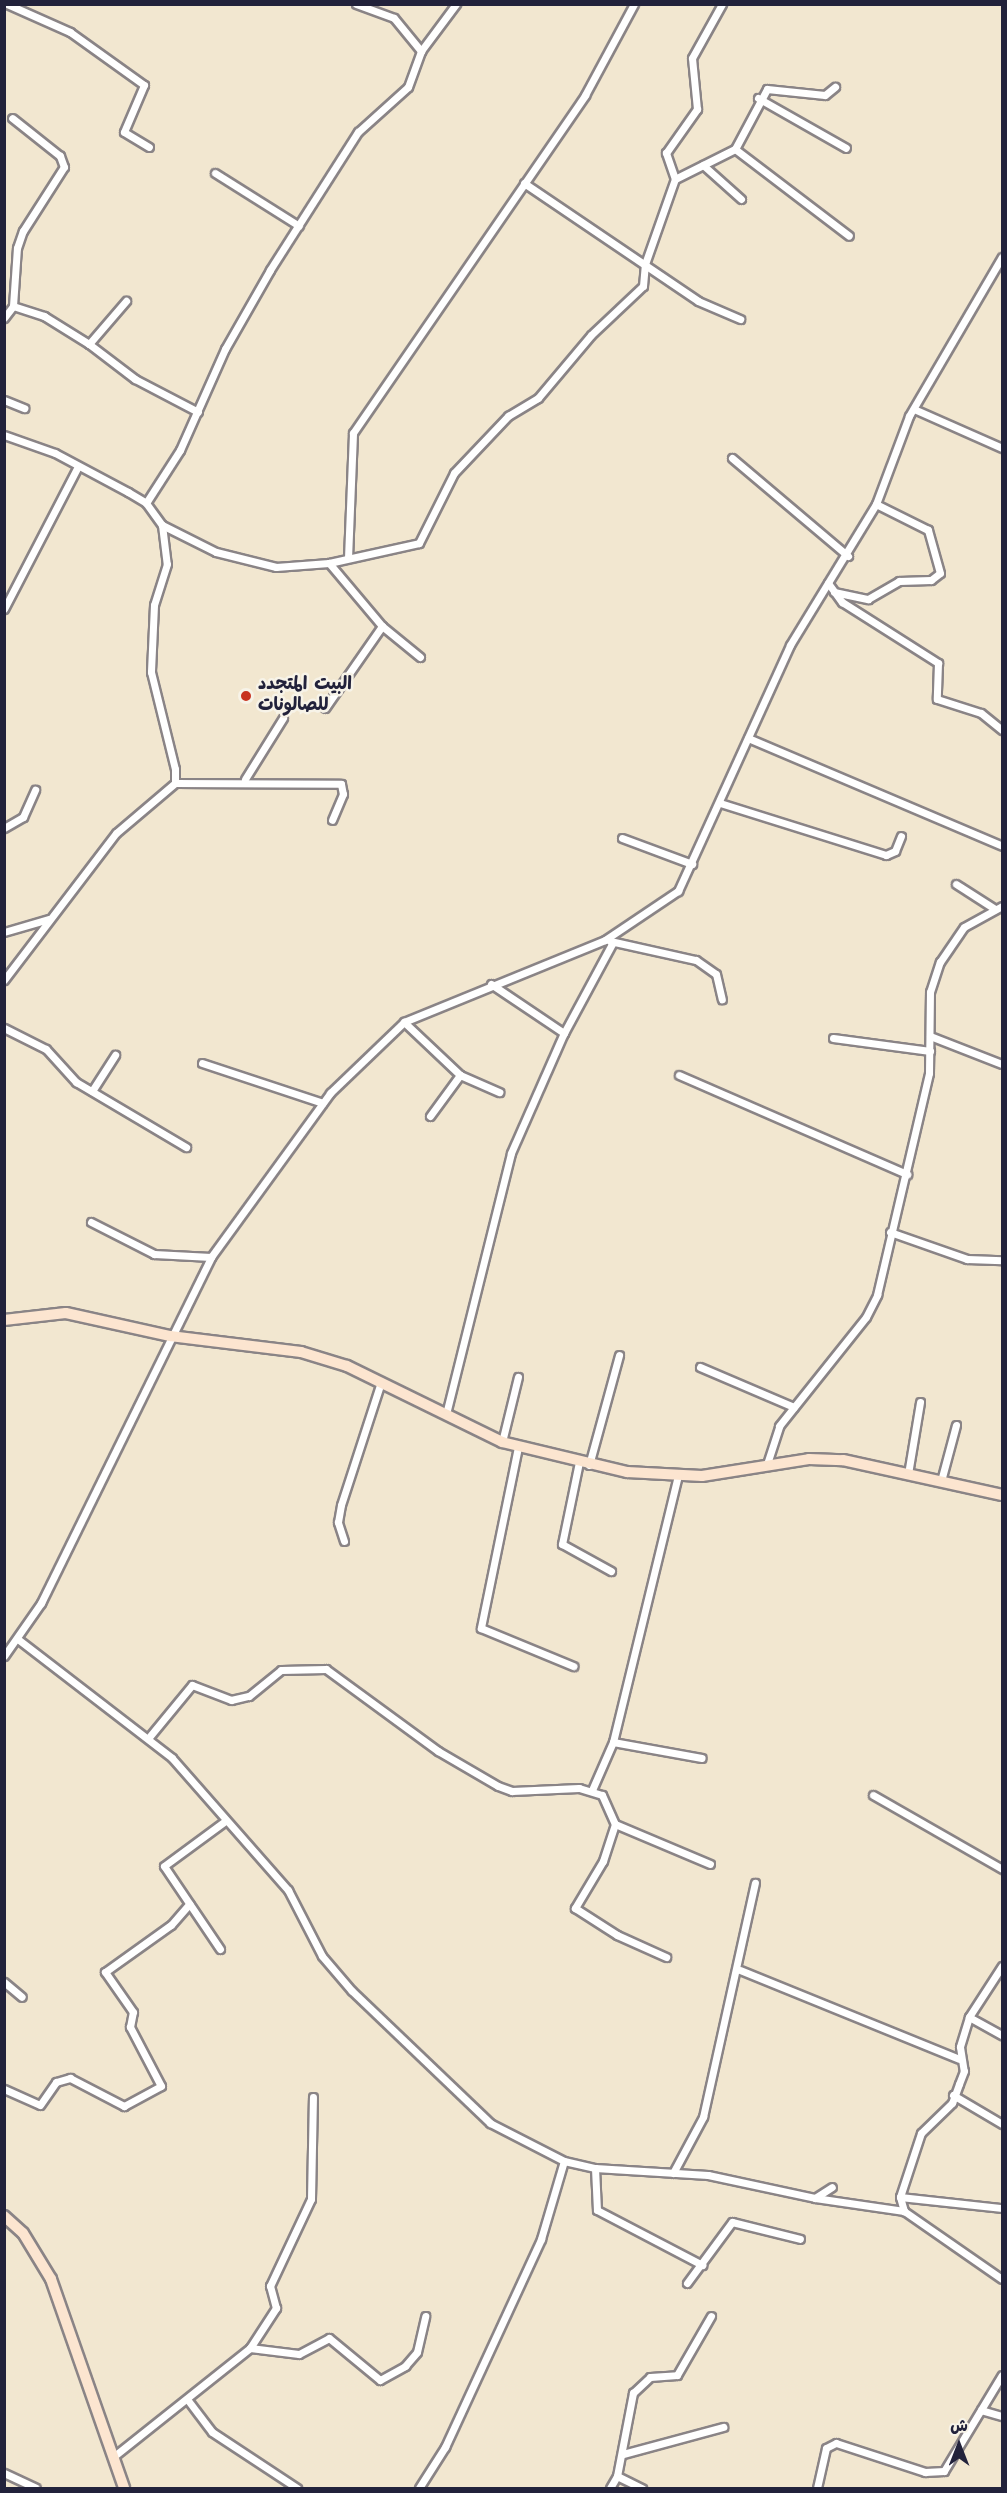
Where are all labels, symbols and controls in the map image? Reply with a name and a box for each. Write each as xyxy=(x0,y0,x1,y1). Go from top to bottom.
place label: البيت المتجدد للصالونات xyxy=(258,675,352,718)
marker: البيت المتجدد للصالونات xyxy=(239,689,253,703)
text: ش xyxy=(950,2414,968,2439)
north arrow xyxy=(929,2415,989,2475)

